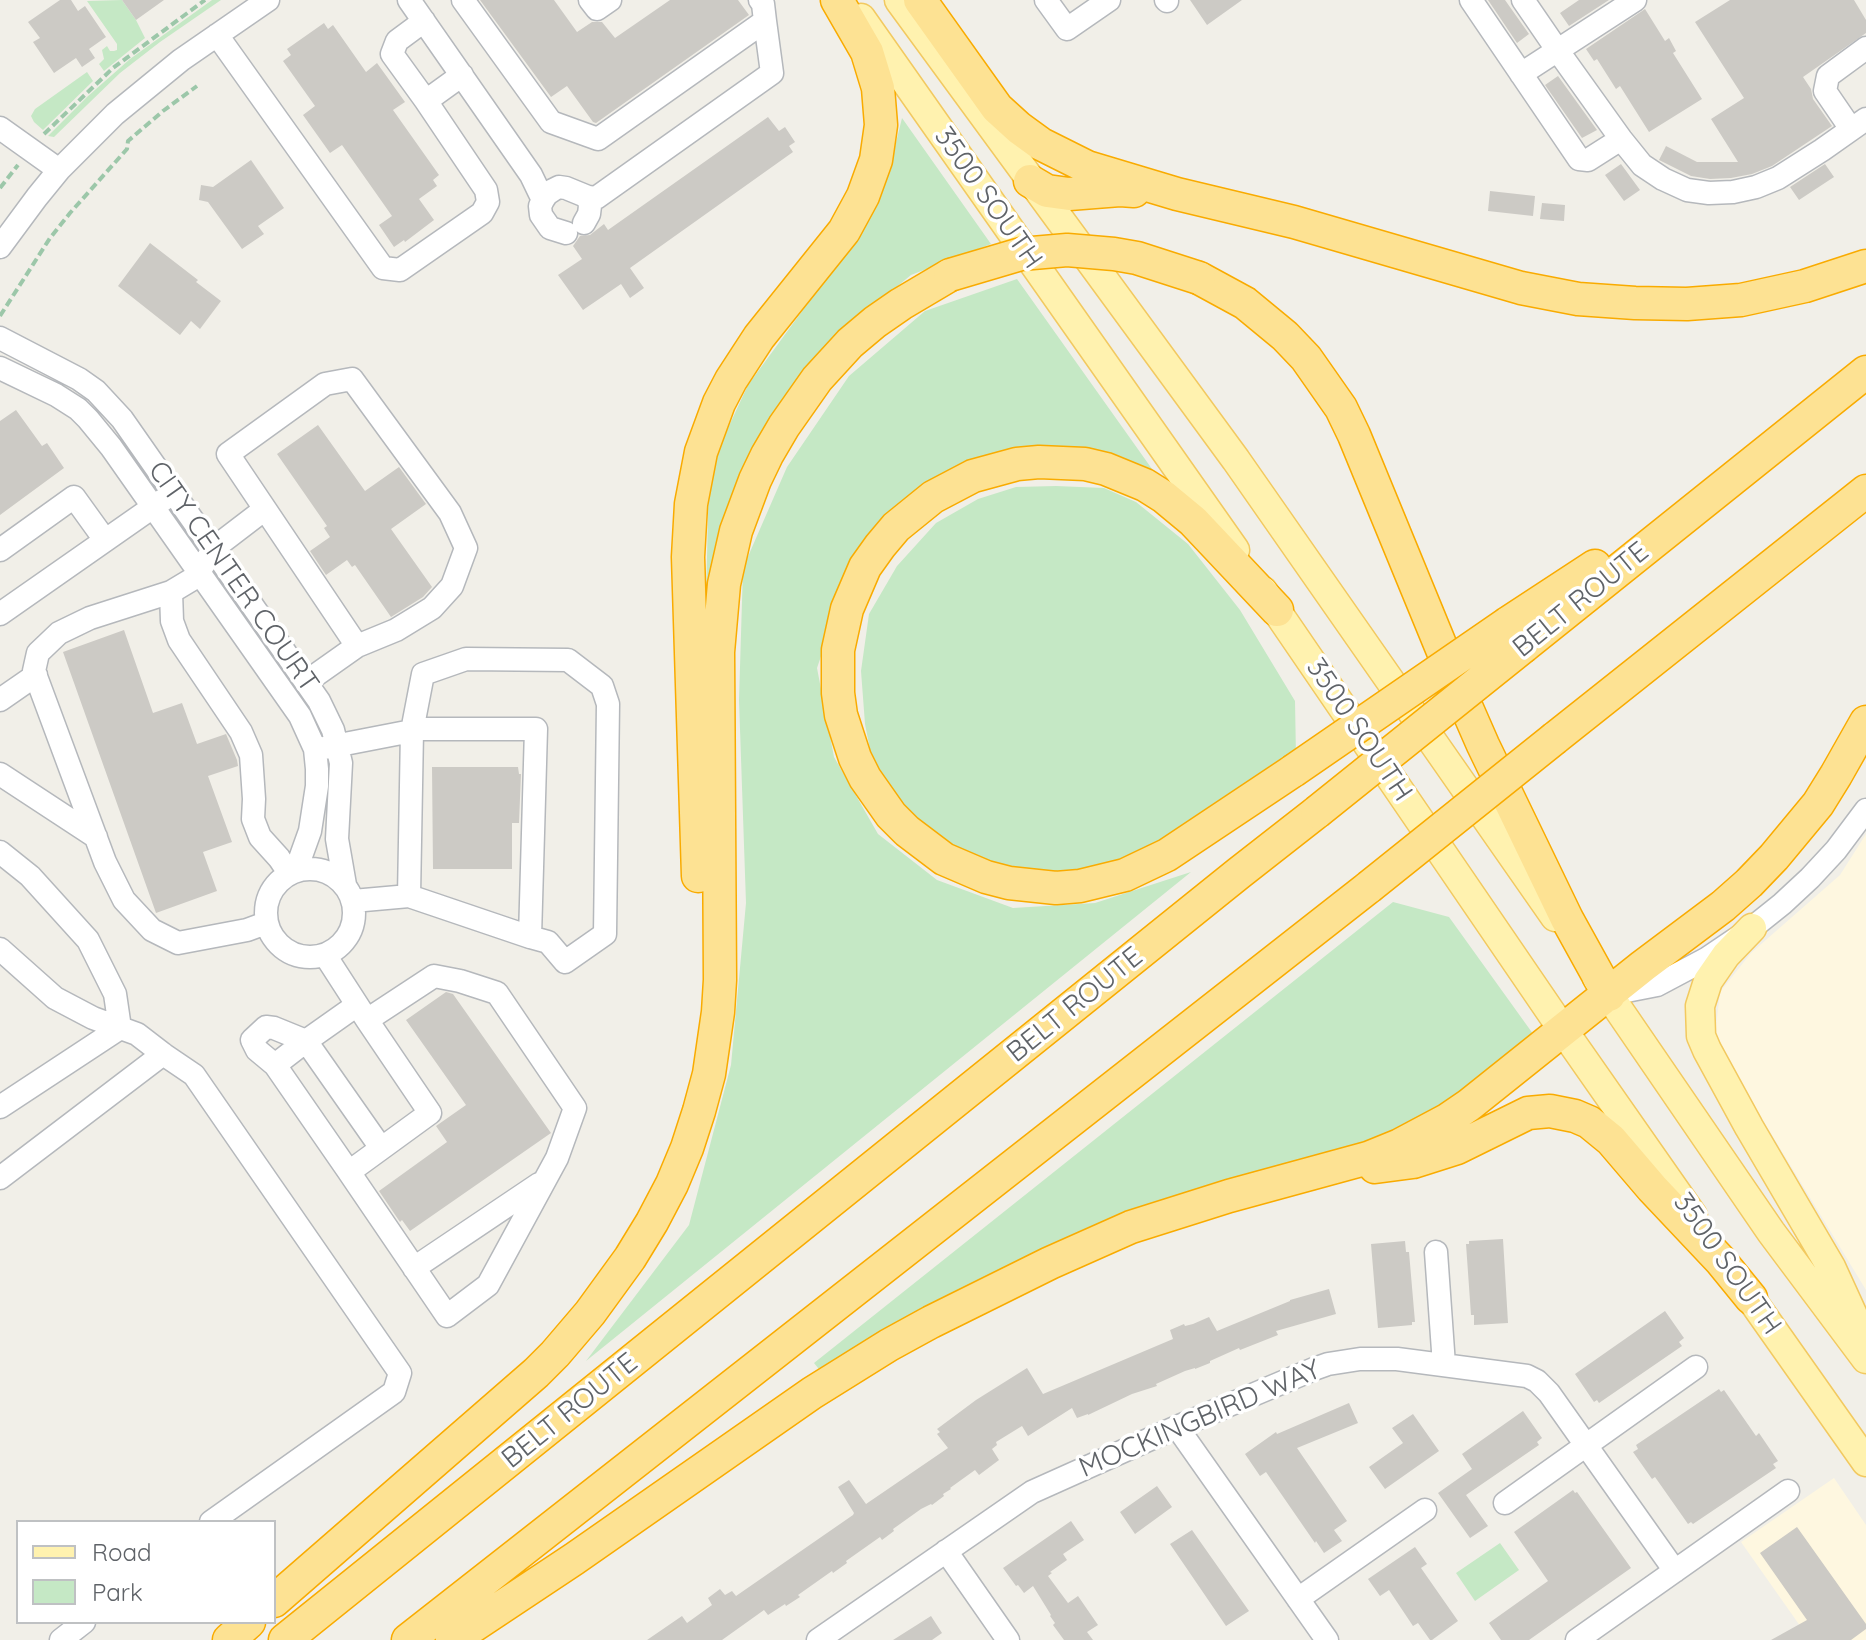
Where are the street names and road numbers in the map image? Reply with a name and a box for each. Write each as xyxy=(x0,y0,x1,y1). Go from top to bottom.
street label: 3500 SOUTH xyxy=(927,121,1049,275)
street label: CITY CENTER COURT xyxy=(141,455,325,699)
street label: BELT ROUTE xyxy=(1506,535,1656,665)
street label: 3500 SOUTH xyxy=(1299,652,1419,808)
street label: BELT ROUTE xyxy=(1000,940,1150,1070)
street label: 3500 SOUTH xyxy=(1666,1187,1788,1341)
street label: BELT ROUTE xyxy=(495,1346,645,1476)
street label: MOCKINGBIRD WAY xyxy=(1074,1353,1326,1485)

